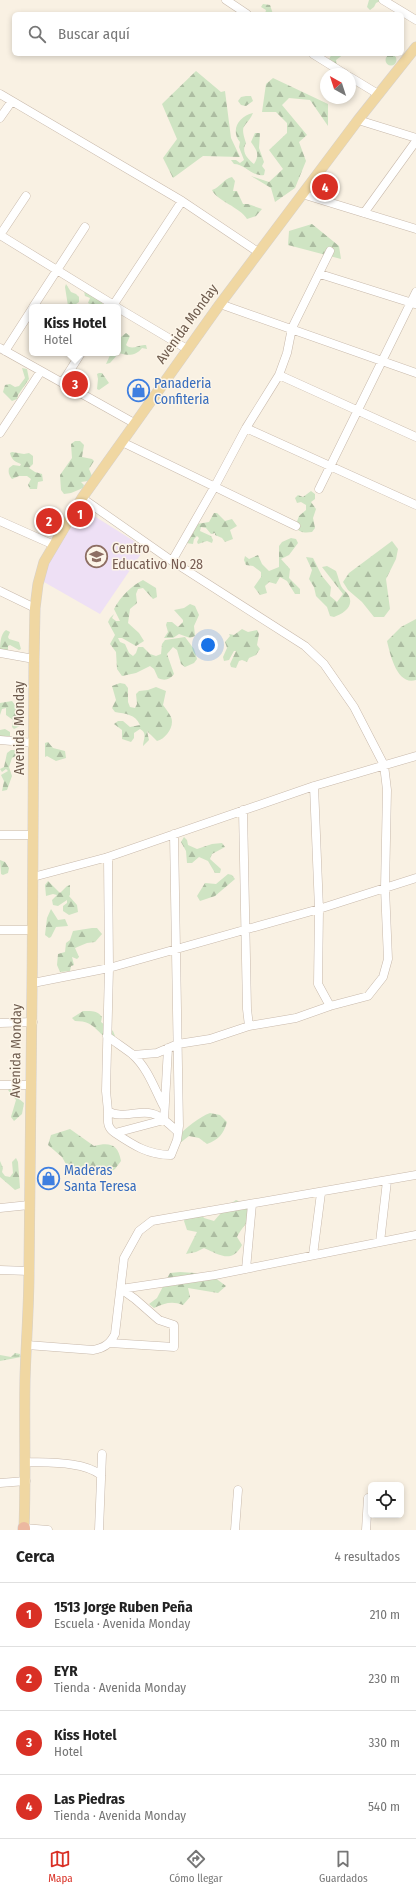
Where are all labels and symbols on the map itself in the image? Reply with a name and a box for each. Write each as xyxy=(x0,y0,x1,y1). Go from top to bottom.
north arrow xyxy=(320,68,356,104)
pin: 4 xyxy=(312,172,338,202)
street label: Avenida Monday xyxy=(152,280,222,367)
pin: 3 xyxy=(62,369,88,399)
place label: Panaderia Confiteria xyxy=(154,375,212,408)
shop icon: Panaderia Confiteria xyxy=(126,378,152,404)
pin: 1 xyxy=(67,499,93,529)
pin: 2 xyxy=(36,506,62,536)
place label: Centro Educativo No 28 xyxy=(112,540,203,573)
school or university icon: Centro Educativo No 28 xyxy=(83,543,109,569)
your location xyxy=(198,635,218,655)
street label: Avenida Monday xyxy=(11,680,28,775)
street label: Avenida Monday xyxy=(7,1003,25,1098)
place label: Maderas Santa Teresa xyxy=(64,1162,137,1195)
shop icon: Maderas Santa Teresa xyxy=(35,1165,61,1191)

